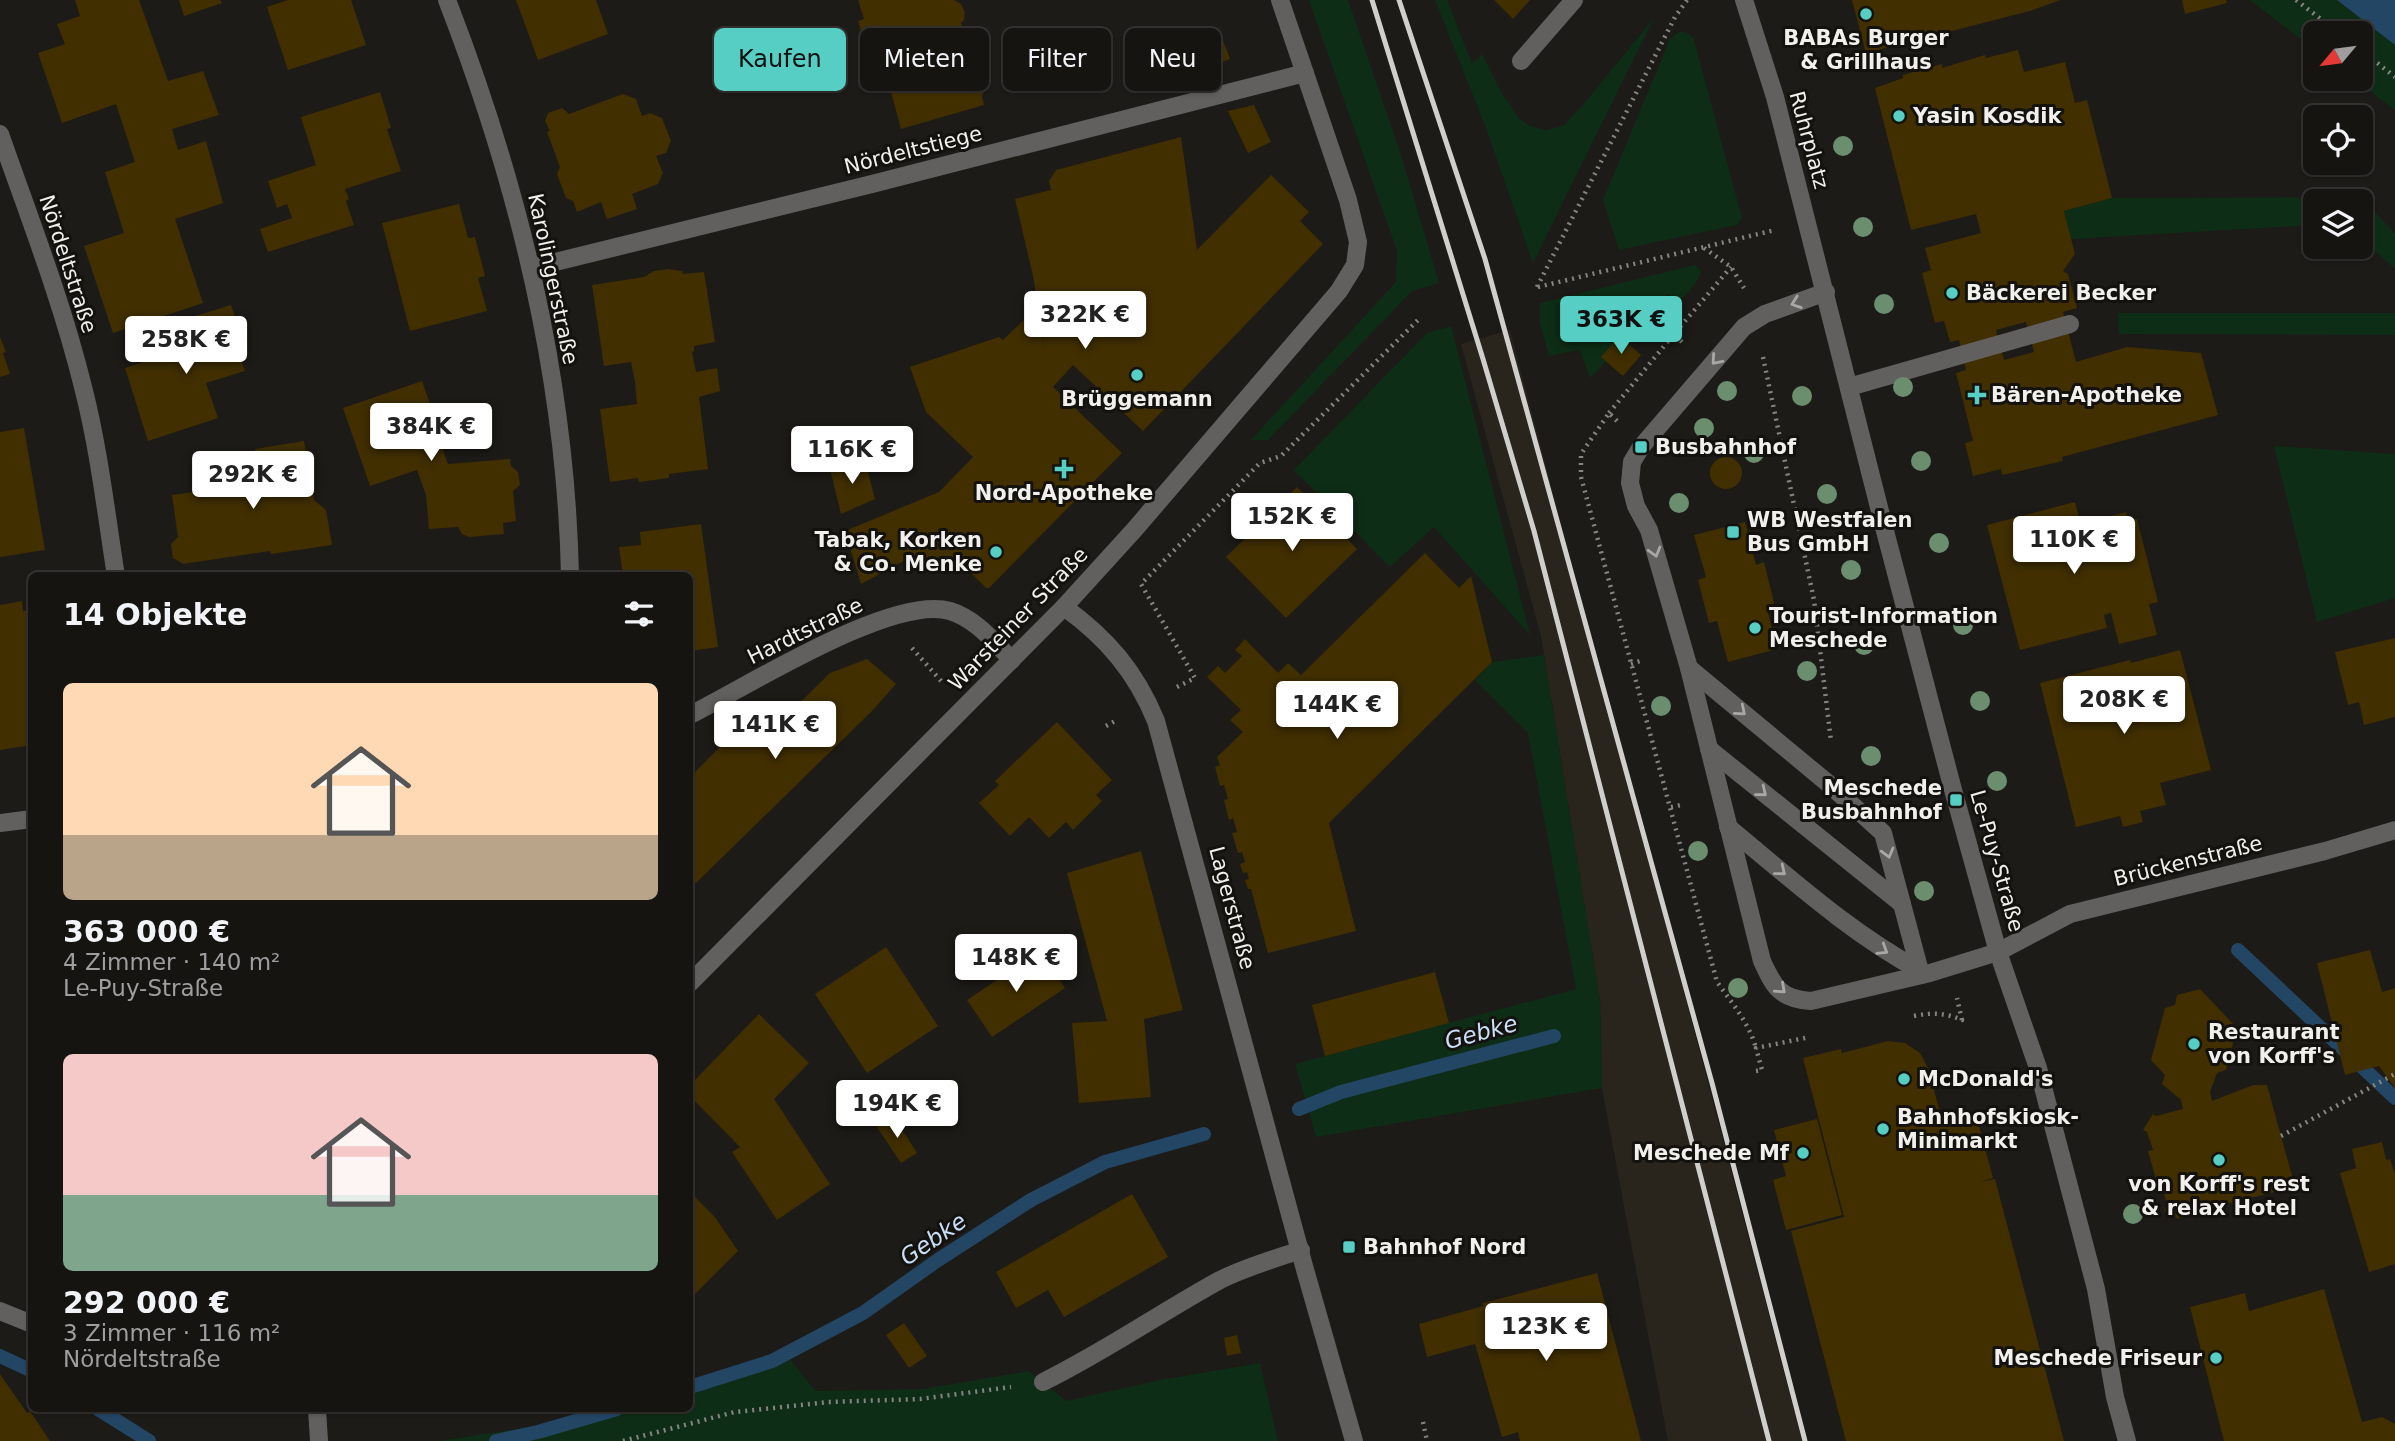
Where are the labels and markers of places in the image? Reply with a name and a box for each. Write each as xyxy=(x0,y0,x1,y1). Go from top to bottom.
marker: BABAs Burger & Grillhaus xyxy=(1858,6,1874,22)
place label: BABAs Burger & Grillhaus xyxy=(1783,26,1949,74)
place label: Yasin Kosdik xyxy=(1912,104,2062,128)
marker: Yasin Kosdik xyxy=(1891,108,1907,124)
place label: Bäckerei Becker xyxy=(1966,281,2157,305)
marker: Bäckerei Becker xyxy=(1944,285,1960,301)
pin: 322K € xyxy=(1028,292,1142,351)
pin: 363K € xyxy=(1564,296,1678,356)
pin: 258K € xyxy=(129,316,243,376)
marker: Brüggemann xyxy=(1129,367,1145,383)
place label: Bären-Apotheke xyxy=(1991,383,2182,407)
place label: Brüggemann xyxy=(1061,387,1213,411)
marker: Bären-Apotheke xyxy=(1969,387,1985,403)
pin: 384K € xyxy=(374,404,488,463)
pin: 116K € xyxy=(795,426,909,486)
place label: Busbahnhof xyxy=(1655,435,1797,459)
marker: Busbahnhof xyxy=(1633,439,1649,455)
pin: 292K € xyxy=(196,452,310,511)
marker: Nord-Apotheke xyxy=(1056,461,1072,477)
place label: Nord-Apotheke xyxy=(975,481,1153,505)
pin: 152K € xyxy=(1235,494,1349,553)
place label: WB Westfalen Bus GmbH xyxy=(1747,508,1912,556)
pin: 110K € xyxy=(2017,516,2131,576)
marker: WB Westfalen Bus GmbH xyxy=(1725,524,1741,540)
place label: Tabak, Korken & Co. Menke xyxy=(814,528,982,576)
marker: Tabak, Korken & Co. Menke xyxy=(988,544,1004,560)
place label: Tourist-Information Meschede xyxy=(1769,604,1998,652)
marker: Tourist-Information Meschede xyxy=(1747,620,1763,636)
pin: 208K € xyxy=(2067,676,2181,736)
pin: 144K € xyxy=(1280,682,1394,741)
pin: 141K € xyxy=(718,702,832,761)
place label: Meschede Busbahnhof xyxy=(1801,776,1943,824)
marker: Meschede Busbahnhof xyxy=(1948,792,1964,808)
pin: 148K € xyxy=(959,934,1073,994)
place label: Restaurant von Korff's xyxy=(2208,1020,2340,1068)
marker: Restaurant von Korff's xyxy=(2186,1036,2202,1052)
place label: McDonald's xyxy=(1918,1067,2054,1091)
marker: McDonald's xyxy=(1896,1071,1912,1087)
pin: 194K € xyxy=(840,1080,954,1140)
place label: Bahnhofskiosk- Minimarkt xyxy=(1897,1105,2079,1153)
marker: Bahnhofskiosk- Minimarkt xyxy=(1875,1121,1891,1137)
place label: Meschede Mf xyxy=(1633,1141,1790,1165)
marker: Meschede Mf xyxy=(1795,1145,1811,1161)
marker: von Korff's rest & relax Hotel xyxy=(2211,1152,2227,1168)
place label: von Korff's rest & relax Hotel xyxy=(2128,1172,2310,1220)
place label: Bahnhof Nord xyxy=(1363,1235,1526,1259)
marker: Bahnhof Nord xyxy=(1341,1239,1357,1255)
pin: 123K € xyxy=(1489,1304,1603,1363)
place label: Meschede Friseur xyxy=(1994,1346,2203,1370)
marker: Meschede Friseur xyxy=(2208,1350,2224,1366)

